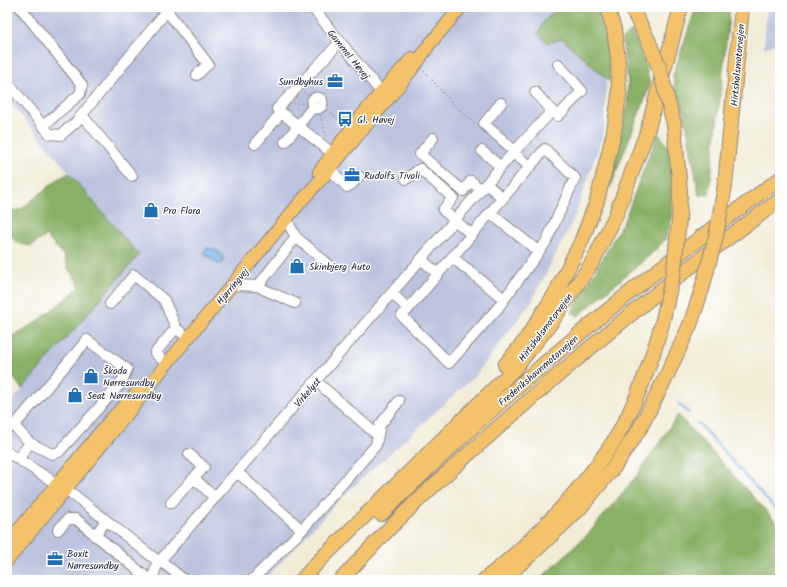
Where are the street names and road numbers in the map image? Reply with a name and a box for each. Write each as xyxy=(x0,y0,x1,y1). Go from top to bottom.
street label: Hirtshalsmotorvejen xyxy=(726,23,750,107)
street label: Gammel Høvej xyxy=(323,26,374,83)
street label: Hjørringvej xyxy=(212,264,253,309)
street label: Hirtshalsmotorvejen xyxy=(515,290,577,365)
street label: Frederikshavnmotorvejen xyxy=(495,331,582,410)
street label: Virkelyst xyxy=(290,374,326,411)

